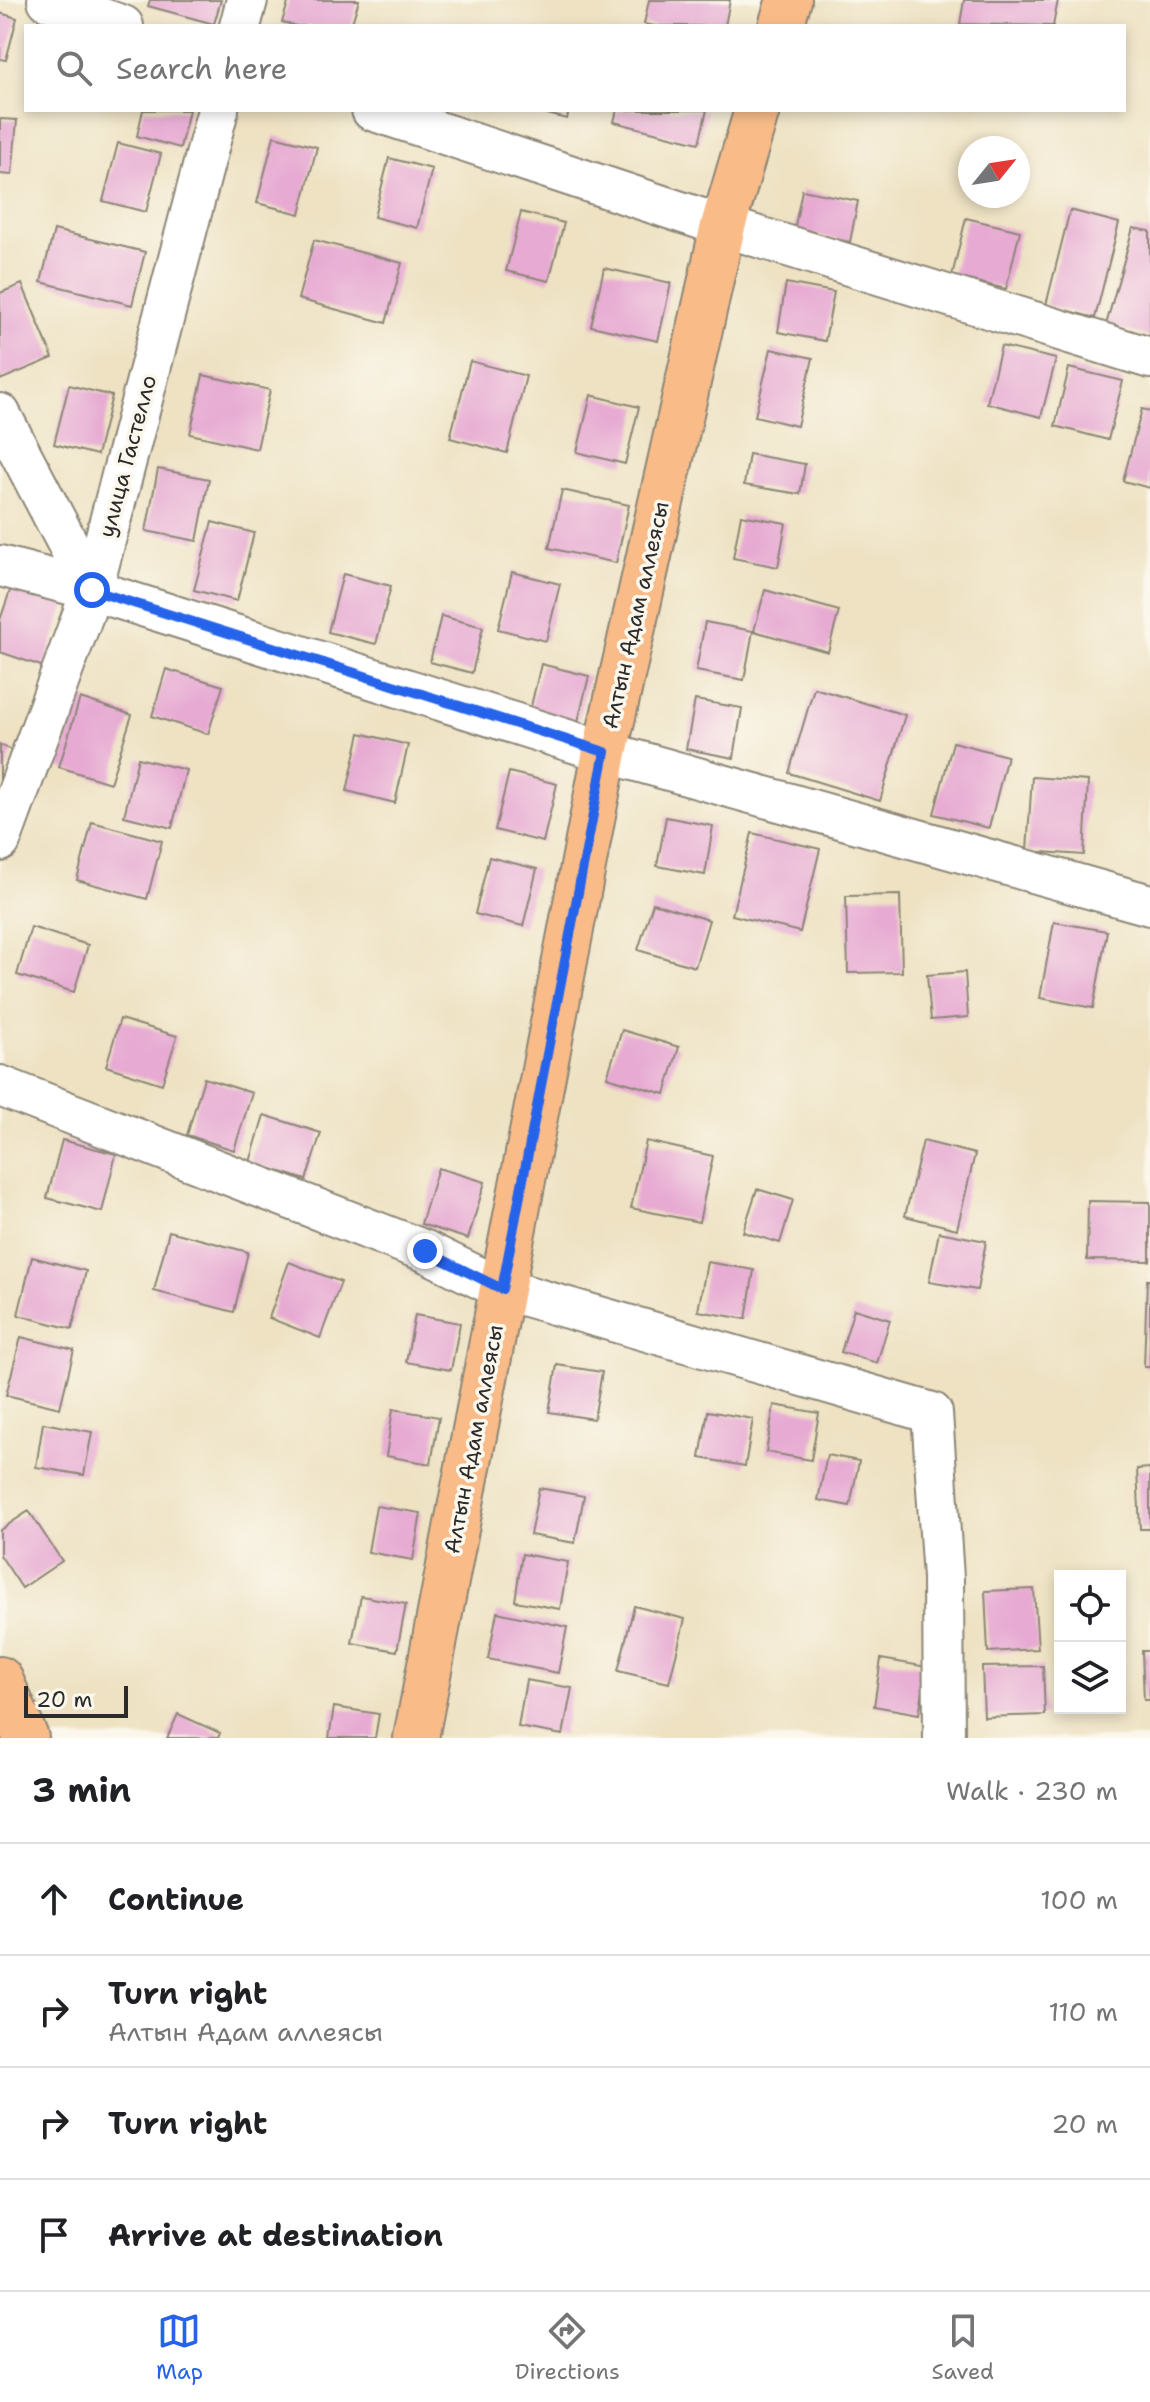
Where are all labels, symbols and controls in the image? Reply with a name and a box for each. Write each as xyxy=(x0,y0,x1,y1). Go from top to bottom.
search box xyxy=(24,24,1126,112)
icon: search xyxy=(52,46,96,90)
text: Search here xyxy=(116,48,287,89)
north arrow xyxy=(958,136,1030,208)
street label: улица Гастелло xyxy=(92,372,163,541)
street label: Алтын Адам аллеясы xyxy=(595,499,676,732)
route start xyxy=(74,572,110,608)
route end xyxy=(407,1233,443,1269)
street label: Алтын Адам аллеясы xyxy=(437,1322,510,1556)
map controls xyxy=(1054,1570,1126,1714)
button: locate xyxy=(1054,1570,1126,1642)
button: layers xyxy=(1054,1642,1126,1714)
scale bar xyxy=(24,1682,128,1718)
text: 20 m xyxy=(36,1685,93,1714)
text: 3 min xyxy=(32,1767,131,1813)
text: Walk · 230 m xyxy=(946,1773,1118,1808)
icon: ahead xyxy=(32,1877,76,1921)
text: Continue xyxy=(108,1879,244,1920)
text: 100 m xyxy=(1040,1882,1118,1917)
text: Turn right xyxy=(108,1973,267,2014)
icon: right xyxy=(32,1989,76,2033)
text: 110 m xyxy=(1048,1994,1118,2029)
text: Алтын Адам аллеясы xyxy=(108,2014,383,2049)
icon: right xyxy=(32,2101,76,2145)
text: Turn right xyxy=(108,2103,267,2144)
text: 20 m xyxy=(1051,2106,1118,2141)
icon: arrive xyxy=(32,2213,76,2257)
text: Arrive at destination xyxy=(108,2215,443,2256)
tab: Map xyxy=(156,2309,203,2386)
tab: Directions xyxy=(515,2309,620,2386)
tab: Saved xyxy=(932,2309,994,2386)

